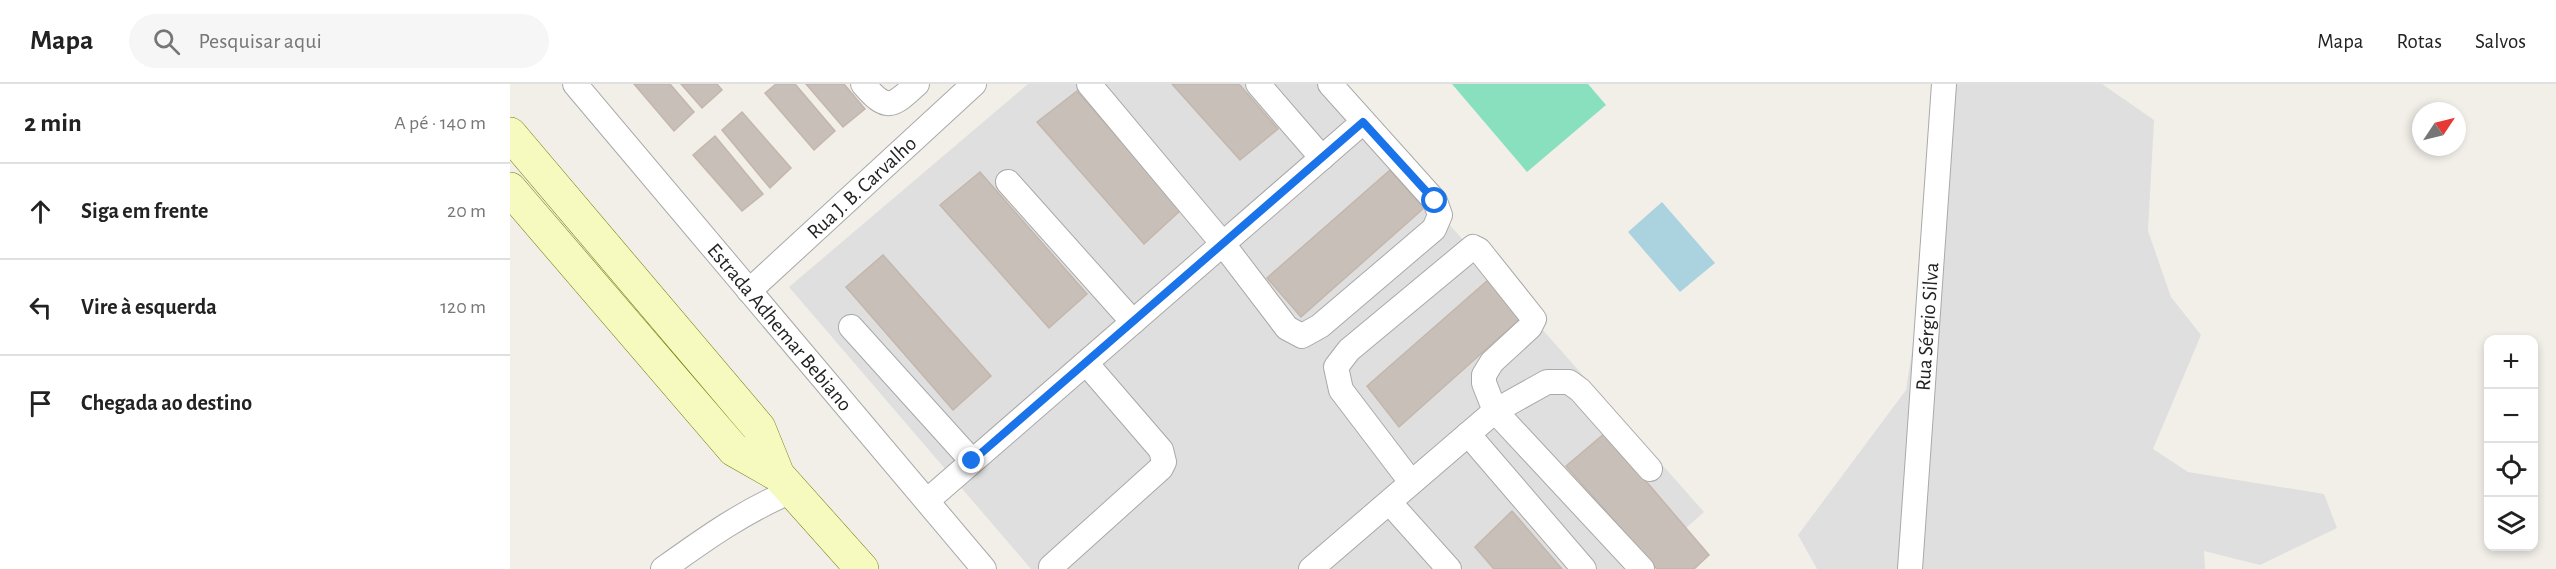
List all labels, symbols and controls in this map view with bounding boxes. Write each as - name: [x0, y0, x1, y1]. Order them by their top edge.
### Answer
- search box: [129, 14, 549, 68]
- icon: search: [150, 25, 183, 58]
- text: Mapa: [30, 27, 93, 55]
- text: Pesquisar aqui: [198, 30, 322, 52]
- text: Mapa: [2317, 31, 2364, 52]
- text: Rotas: [2397, 31, 2442, 52]
- text: Salvos: [2475, 31, 2526, 52]
- north arrow: [2412, 102, 2466, 156]
- text: 2 min: [24, 110, 82, 136]
- text: A pé · 140 m: [394, 113, 486, 133]
- street label: Rua J. B. Carvalho: [803, 133, 921, 243]
- route start: [1421, 187, 1447, 213]
- icon: ahead: [24, 195, 57, 228]
- text: Siga em frente: [81, 200, 208, 222]
- text: 20 m: [447, 201, 486, 221]
- street label: Estrada Adhemar Bebiano: [703, 240, 856, 415]
- street label: Rua Sérgio Silva: [1913, 261, 1942, 392]
- icon: left: [24, 291, 57, 324]
- text: Vire à esquerda: [81, 296, 217, 318]
- text: 120 m: [440, 297, 486, 317]
- map controls: [2484, 335, 2538, 551]
- button: +: [2484, 335, 2538, 389]
- icon: arrive: [24, 387, 57, 420]
- button: −: [2484, 389, 2538, 443]
- text: Chegada ao destino: [81, 392, 252, 414]
- button: locate: [2484, 443, 2538, 497]
- route end: [958, 447, 984, 473]
- button: layers: [2484, 497, 2538, 551]

